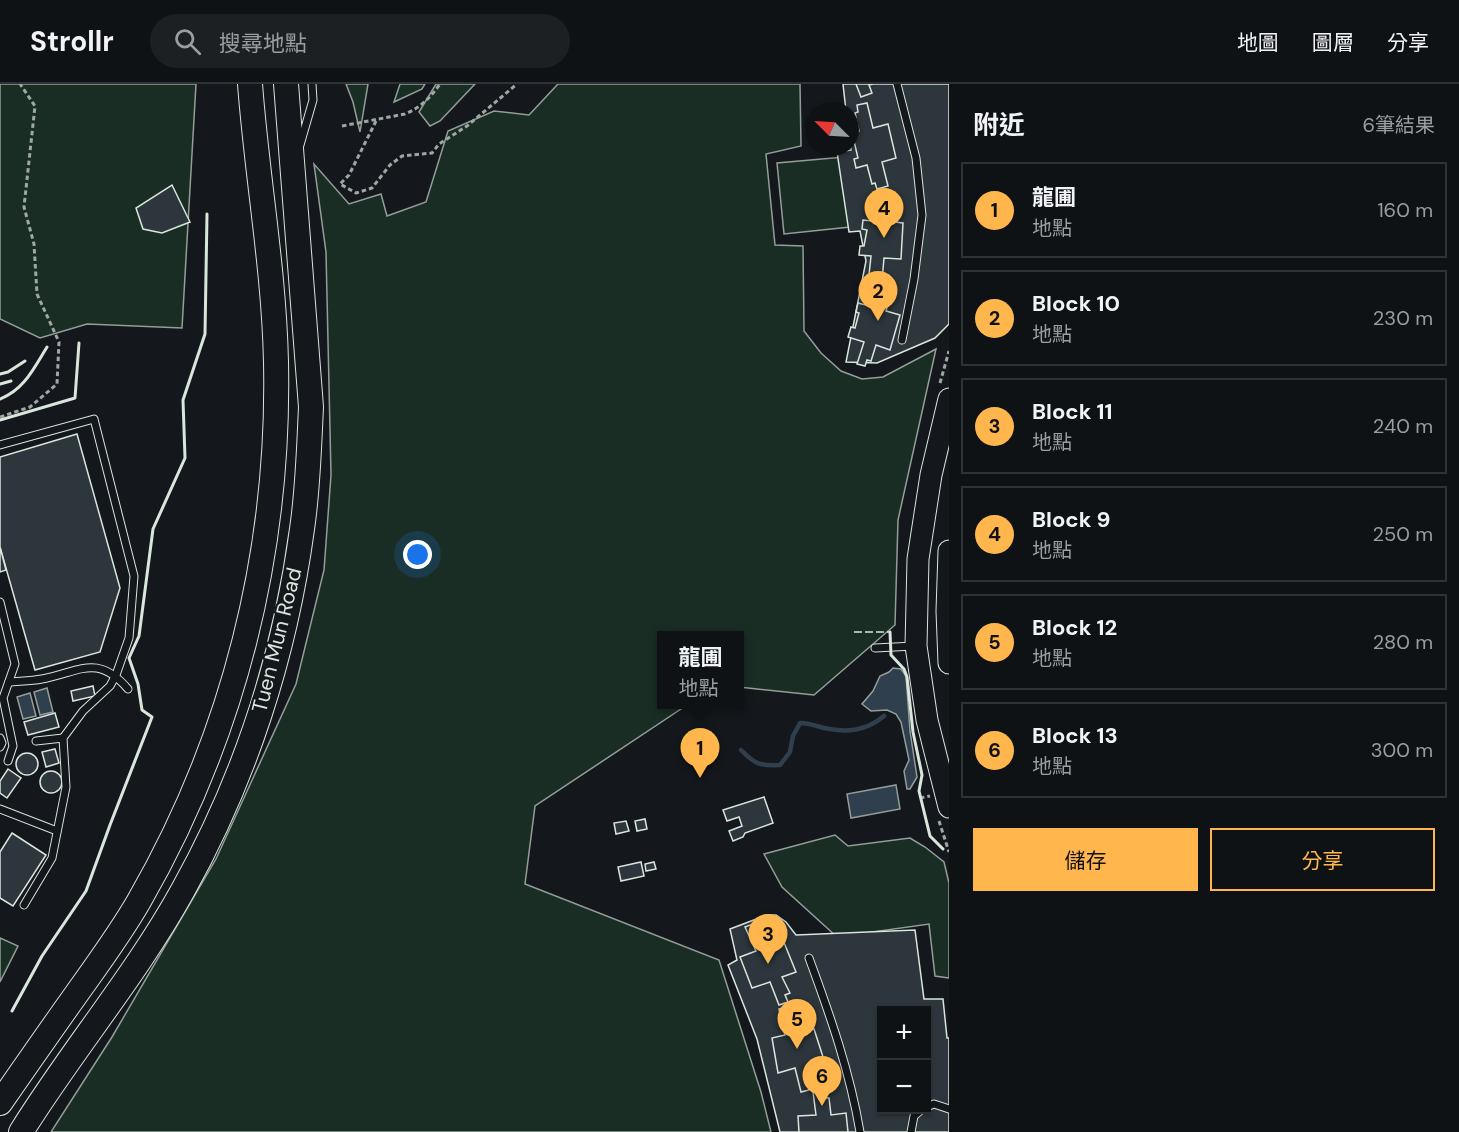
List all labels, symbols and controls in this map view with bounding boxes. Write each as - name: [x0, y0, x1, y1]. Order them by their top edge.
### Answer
- search box: [150, 14, 570, 68]
- text: Strollr: [30, 23, 114, 60]
- icon: search: [171, 25, 204, 58]
- text: 搜尋地點: [219, 29, 307, 58]
- text: 地圖: [1237, 29, 1279, 57]
- text: 圖層: [1312, 29, 1354, 57]
- text: 分享: [1387, 29, 1429, 57]
- north arrow: [805, 102, 859, 156]
- text: 附近: [973, 108, 1025, 142]
- text: 6筆結果: [1362, 112, 1435, 138]
- text: 龍圃: [1032, 183, 1076, 212]
- pin: 4: [864, 188, 904, 238]
- text: 1: [991, 197, 998, 223]
- text: 160 m: [1377, 197, 1433, 223]
- text: 地點: [1032, 215, 1072, 241]
- pin: 2: [858, 272, 898, 321]
- text: Block 10: [1032, 289, 1120, 318]
- text: 2: [989, 305, 1000, 331]
- text: 230 m: [1373, 305, 1433, 331]
- text: 地點: [1032, 321, 1072, 347]
- text: Block 11: [1032, 397, 1113, 426]
- text: 3: [988, 413, 1001, 439]
- text: 240 m: [1373, 413, 1433, 439]
- text: 地點: [1032, 429, 1072, 455]
- text: Block 9: [1032, 505, 1111, 534]
- text: 4: [988, 521, 1001, 547]
- text: 250 m: [1372, 521, 1433, 547]
- text: 地點: [1032, 537, 1072, 563]
- your location: [403, 540, 432, 569]
- street label: Tuen Mun Road: [245, 565, 309, 715]
- text: Block 12: [1032, 613, 1117, 642]
- text: 5: [988, 629, 1001, 655]
- text: 280 m: [1373, 629, 1433, 655]
- popup: [657, 631, 744, 709]
- text: 龍圃: [678, 643, 723, 672]
- text: 地點: [1032, 645, 1072, 671]
- text: 地點: [678, 675, 718, 701]
- text: Block 13: [1032, 721, 1118, 750]
- pin: 1: [680, 728, 720, 778]
- text: 6: [988, 737, 1001, 763]
- text: 300 m: [1371, 737, 1433, 763]
- text: 地點: [1032, 753, 1072, 779]
- button: 儲存: [973, 828, 1198, 891]
- button: 分享: [1210, 828, 1435, 891]
- pin: 3: [748, 914, 788, 964]
- pin: 5: [778, 1000, 816, 1049]
- map controls: [877, 1006, 931, 1114]
- button: +: [877, 1006, 931, 1060]
- pin: 6: [802, 1056, 842, 1106]
- button: −: [877, 1060, 931, 1114]

